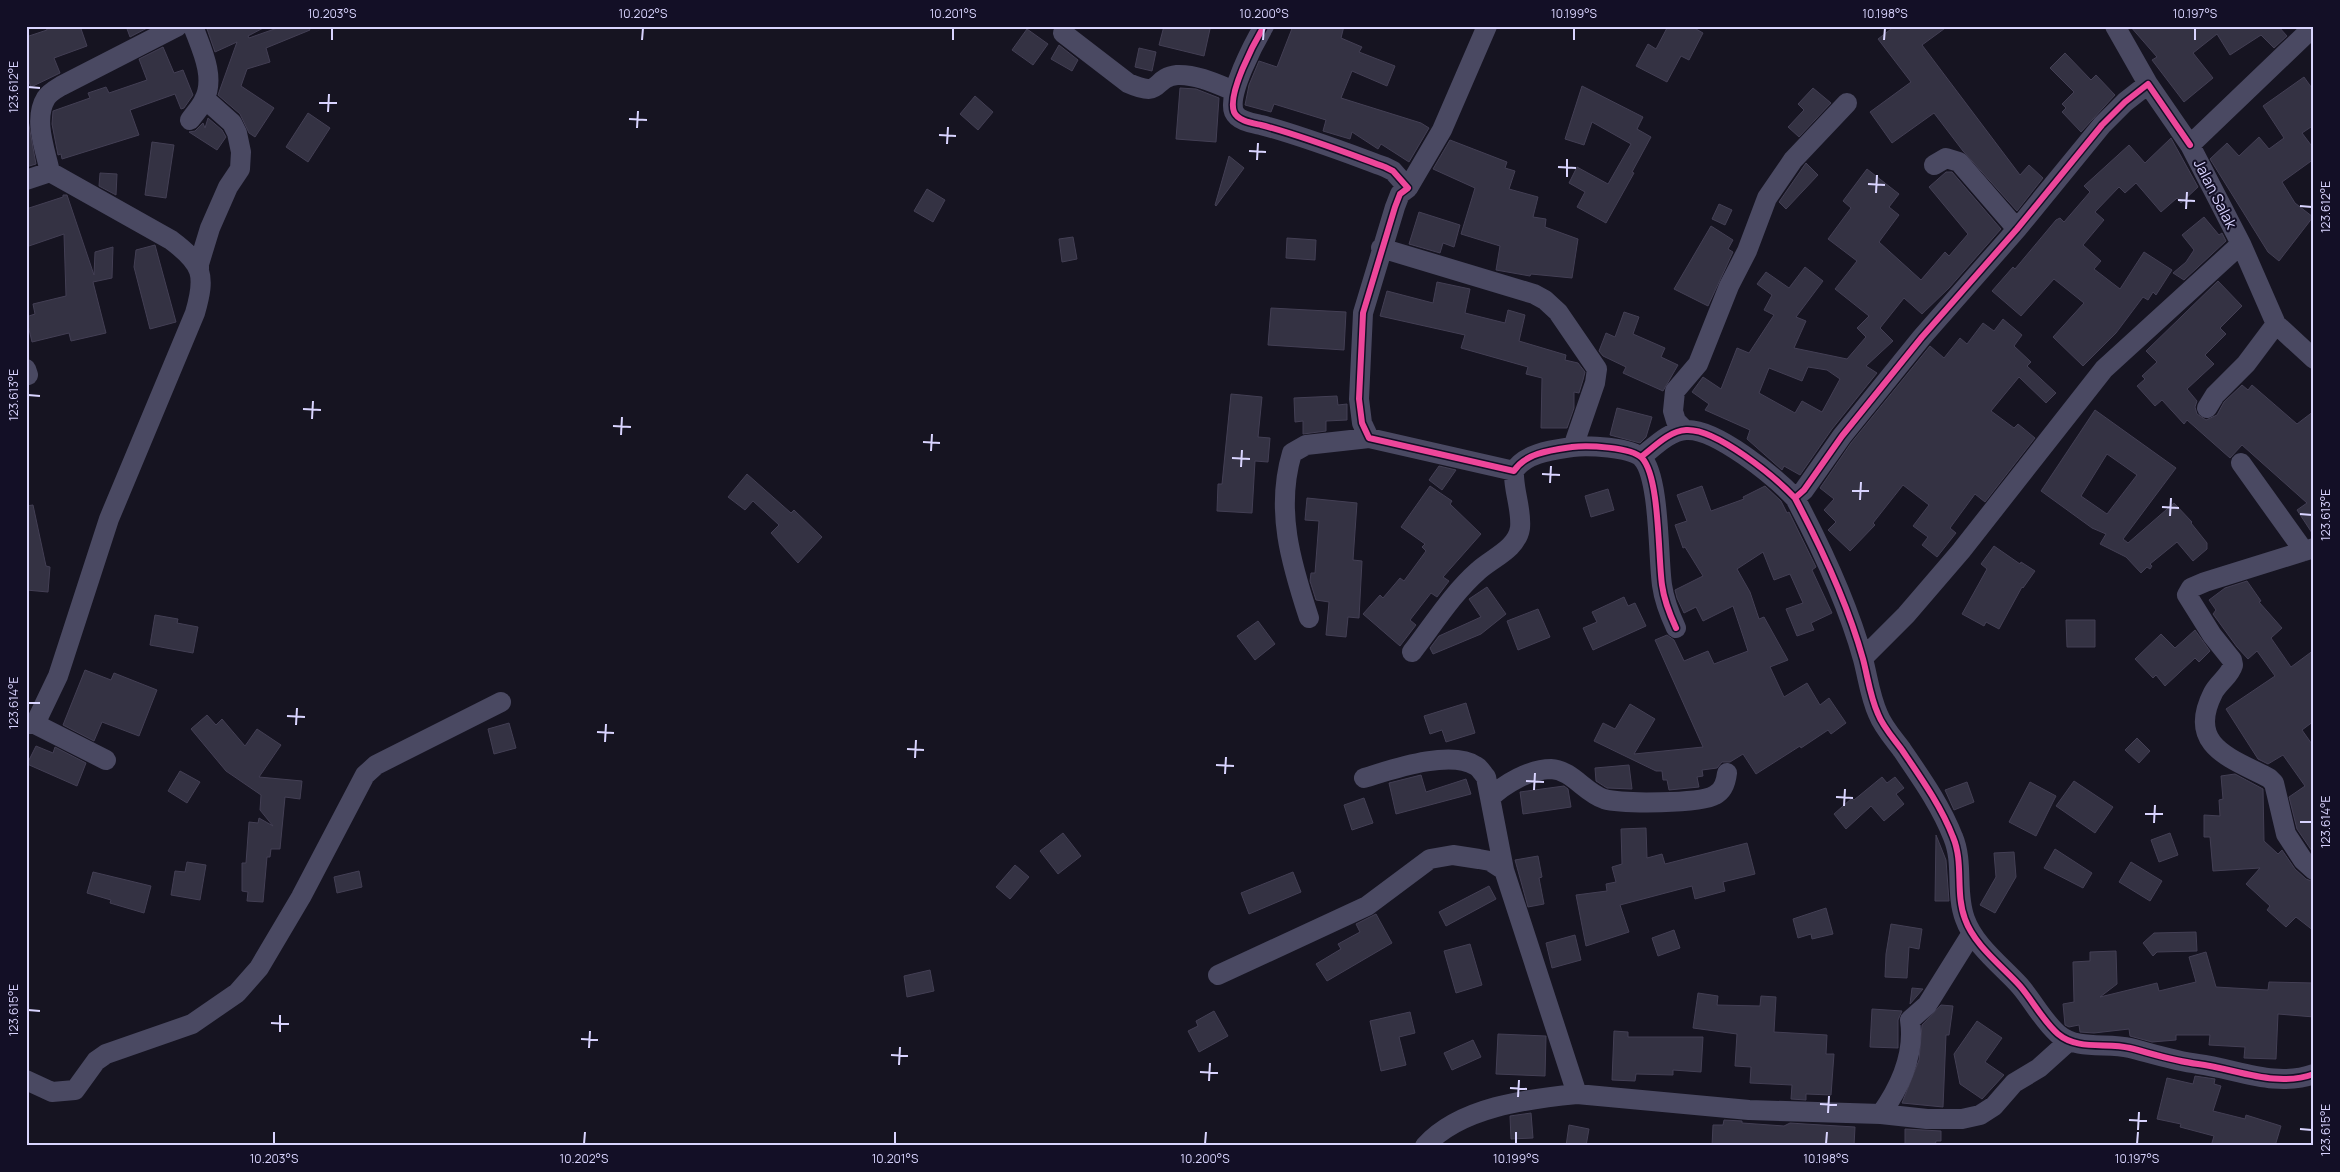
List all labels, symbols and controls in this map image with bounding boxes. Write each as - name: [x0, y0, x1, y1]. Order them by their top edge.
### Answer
- text: 10.203°S: [308, 5, 356, 22]
- text: 10.202°S: [619, 5, 667, 22]
- text: 10.201°S: [930, 5, 976, 22]
- text: 10.200°S: [1239, 5, 1289, 22]
- text: 10.199°S: [1551, 5, 1597, 22]
- text: 10.198°S: [1862, 5, 1908, 22]
- text: 10.197°S: [2173, 5, 2217, 22]
- text: 123.612°E: [5, 61, 22, 113]
- street label: Jalan Salak: [2189, 155, 2242, 233]
- text: 123.612°E: [2317, 181, 2334, 233]
- text: 123.613°E: [5, 369, 22, 421]
- text: 123.613°E: [2317, 489, 2334, 541]
- text: 123.614°E: [5, 677, 22, 729]
- text: 123.614°E: [2317, 796, 2334, 848]
- text: 123.615°E: [5, 984, 22, 1036]
- text: 123.615°E: [2317, 1104, 2334, 1156]
- text: 10.203°S: [250, 1150, 298, 1167]
- text: 10.202°S: [560, 1150, 608, 1167]
- text: 10.201°S: [872, 1150, 918, 1167]
- text: 10.200°S: [1180, 1150, 1230, 1167]
- text: 10.199°S: [1493, 1150, 1539, 1167]
- text: 10.198°S: [1803, 1150, 1849, 1167]
- text: 10.197°S: [2115, 1150, 2159, 1167]

